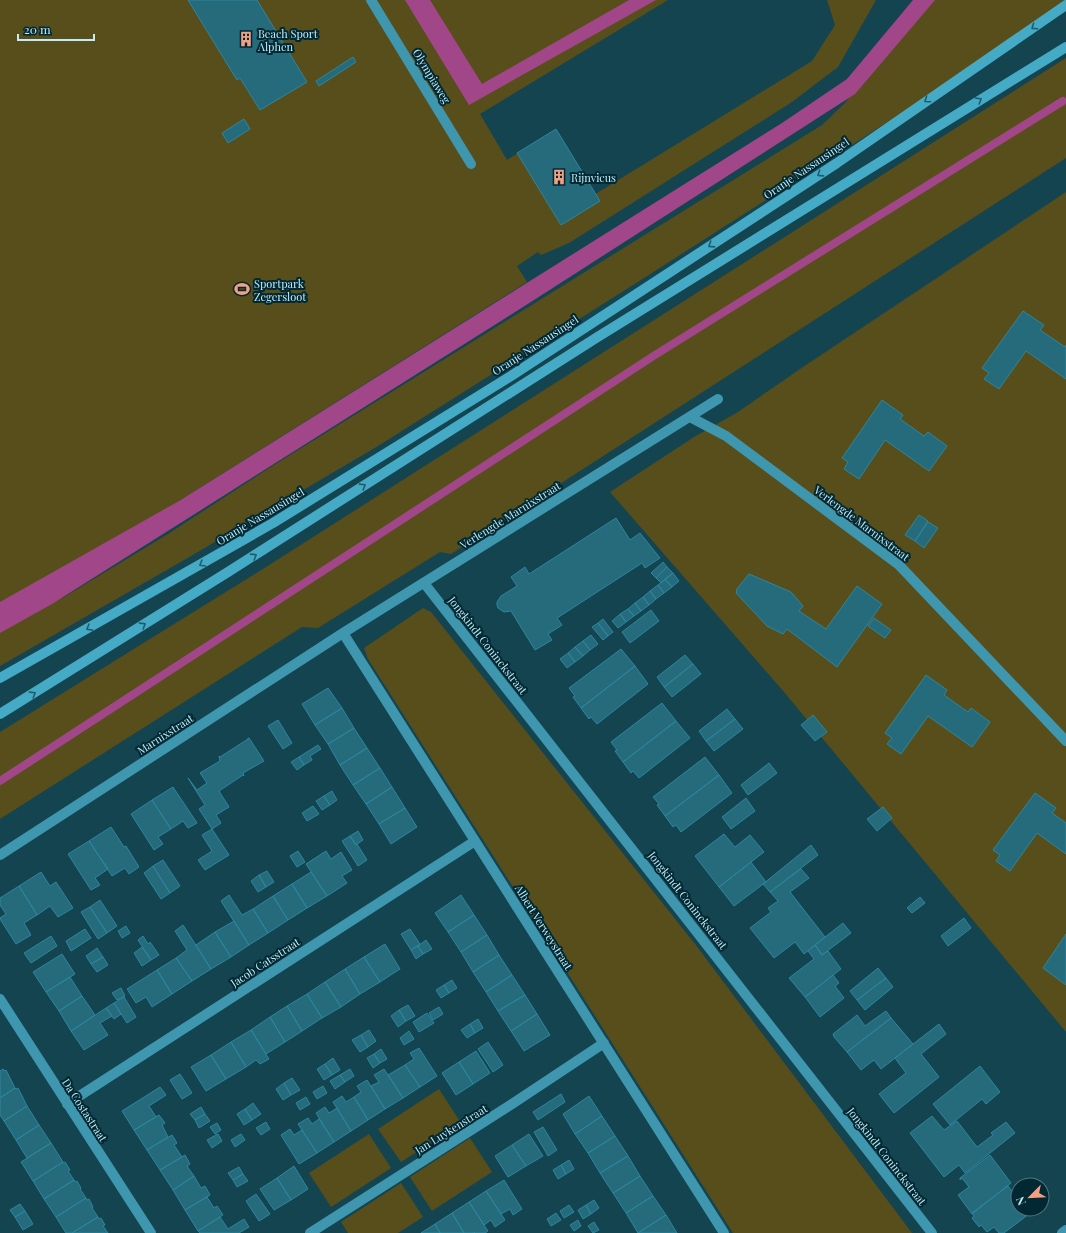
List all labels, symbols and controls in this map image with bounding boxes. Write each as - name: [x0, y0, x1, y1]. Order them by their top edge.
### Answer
- scale bar: [18, 16, 94, 42]
- text: 20 m: [24, 21, 51, 37]
- one-way arrow: [1031, 22, 1038, 30]
- place label: Beach Sport Alphen: [257, 26, 318, 54]
- building icon: Beach Sport Alphen: [237, 30, 255, 48]
- street label: Olympiaweg: [410, 46, 454, 106]
- one-way arrow: [924, 95, 931, 102]
- one-way arrow: [975, 98, 982, 105]
- street label: Oranje Nassausingel: [760, 134, 852, 202]
- building icon: Rijnvicus: [550, 168, 568, 186]
- one-way arrow: [817, 169, 824, 176]
- place label: Rijnvicus: [571, 170, 616, 185]
- one-way arrow: [708, 240, 715, 248]
- place label: Sportpark Zegersloot: [254, 276, 306, 304]
- sports icon: Sportpark Zegersloot: [233, 280, 251, 298]
- street label: Oranje Nassausingel: [489, 311, 581, 379]
- street label: Verlengde Marnixstraat: [456, 478, 563, 553]
- street label: Verlengde Marnixstraat: [810, 482, 913, 564]
- street label: Oranje Nassausingel: [213, 484, 307, 548]
- one-way arrow: [359, 484, 366, 491]
- one-way arrow: [250, 553, 257, 561]
- one-way arrow: [199, 559, 206, 566]
- street label: Jongkindt Coninckstraat: [444, 592, 531, 697]
- one-way arrow: [139, 622, 146, 630]
- one-way arrow: [86, 623, 93, 630]
- one-way arrow: [29, 691, 36, 698]
- street label: Marnixstraat: [134, 710, 196, 758]
- street label: Jongkindt Coninckstraat: [644, 847, 731, 952]
- street label: Albert Verweystraat: [511, 881, 576, 972]
- street label: Jacob Catsstraat: [227, 934, 303, 990]
- street label: Da Costastraat: [59, 1076, 111, 1145]
- street label: Jan Luykenstraat: [411, 1101, 490, 1158]
- street label: Jongkindt Coninckstraat: [843, 1103, 930, 1208]
- north arrow: [1010, 1177, 1050, 1217]
- text: N: [1012, 1195, 1029, 1208]

